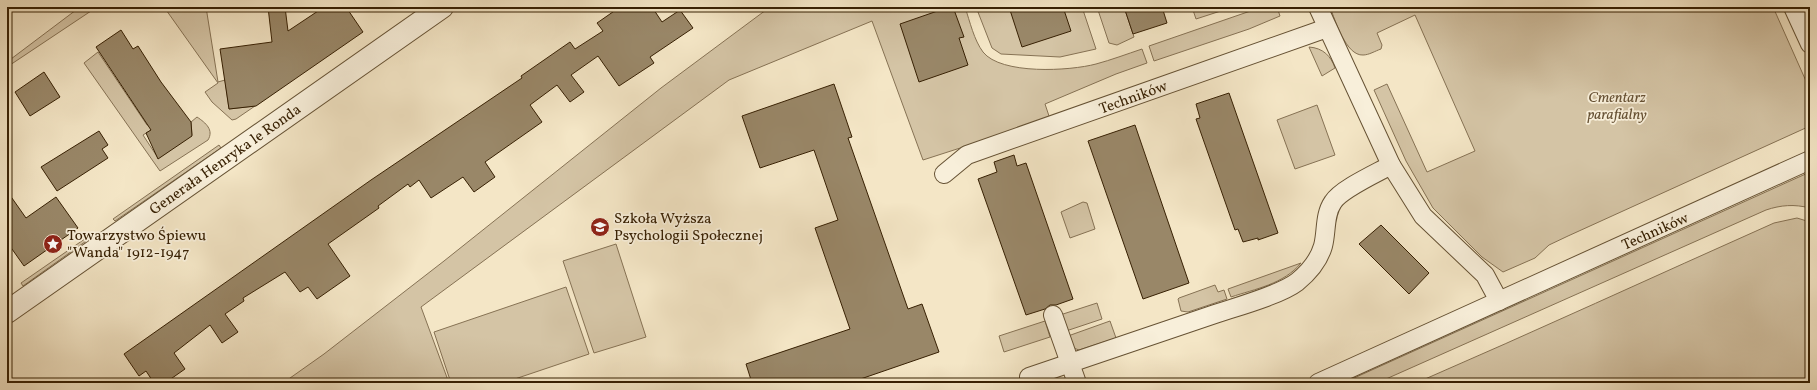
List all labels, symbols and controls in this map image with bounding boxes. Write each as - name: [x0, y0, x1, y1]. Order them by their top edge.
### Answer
- street label: Techników: [1097, 76, 1171, 120]
- park label: Cmentarz parafialny: [1587, 88, 1647, 126]
- street label: Generała Henryka le Ronda: [146, 100, 306, 221]
- street label: Techników: [1619, 208, 1693, 256]
- place label: Szkoła Wyższa Psychologii Społecznej: [614, 209, 763, 247]
- school or university icon: Szkoła Wyższa Psychologii Społecznej: [589, 216, 611, 238]
- place label: Towarzystwo Śpiewu "Wanda" 1912-1947: [67, 226, 206, 264]
- place icon: Towarzystwo Śpiewu "Wanda" 1912-1947: [42, 233, 64, 255]

